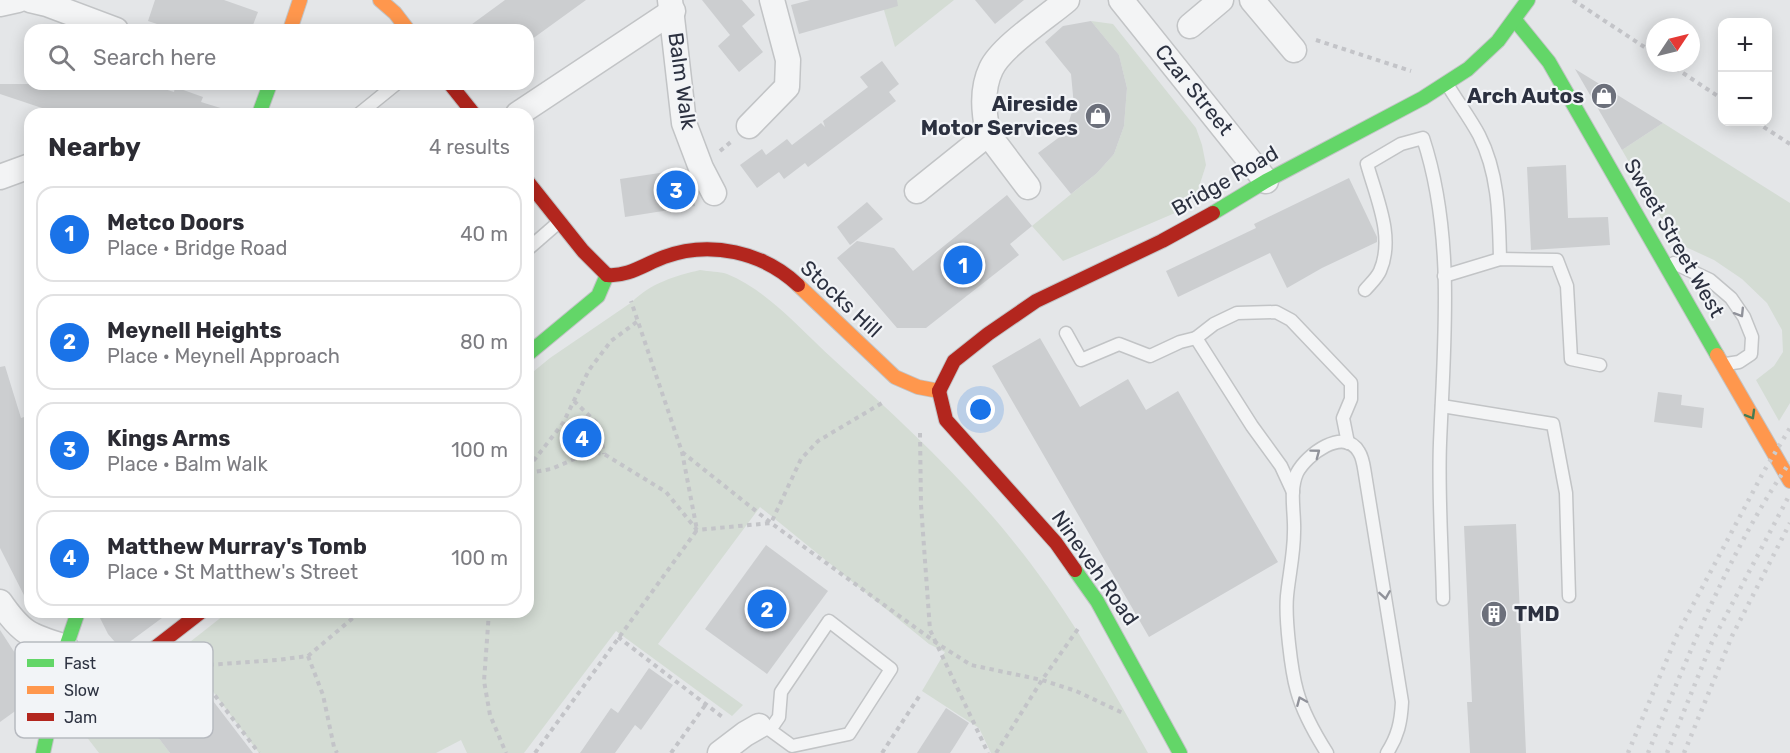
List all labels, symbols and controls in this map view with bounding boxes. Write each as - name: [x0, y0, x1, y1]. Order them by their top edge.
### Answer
- north arrow: [1646, 18, 1700, 72]
- map controls: [1718, 18, 1772, 126]
- button: +: [1718, 18, 1772, 72]
- search box: [24, 24, 534, 90]
- street label: Balm Walk: [663, 31, 702, 131]
- street label: Czar Street: [1150, 39, 1239, 140]
- icon: search: [45, 41, 78, 74]
- text: Search here: [93, 44, 216, 71]
- button: −: [1718, 72, 1772, 126]
- shop icon: Arch Autos: [1589, 81, 1619, 111]
- place label: Arch Autos: [1467, 83, 1584, 108]
- place label: Aireside Motor Services: [921, 91, 1078, 140]
- shop icon: Aireside Motor Services: [1083, 101, 1113, 131]
- text: Nearby: [48, 132, 141, 163]
- text: 4 results: [429, 135, 510, 159]
- street label: Bridge Road: [1167, 140, 1282, 221]
- street label: Sweet Street West: [1619, 154, 1730, 322]
- pin: 3: [656, 168, 696, 213]
- text: Metco Doors: [107, 209, 244, 236]
- text: 1: [65, 222, 74, 246]
- text: 40 m: [460, 222, 508, 246]
- text: Place · Bridge Road: [107, 236, 288, 260]
- pin: 1: [944, 242, 982, 288]
- street label: Stocks Hill: [796, 255, 887, 342]
- one-way arrow: [1733, 306, 1744, 317]
- text: Meynell Heights: [107, 317, 282, 344]
- text: 2: [63, 330, 76, 354]
- text: 80 m: [460, 330, 508, 354]
- text: Place · Meynell Approach: [107, 344, 340, 368]
- your location: [966, 395, 995, 424]
- one-way arrow: [1744, 409, 1755, 419]
- pin: 4: [562, 416, 602, 460]
- text: Kings Arms: [107, 425, 230, 452]
- text: 3: [63, 438, 76, 462]
- text: 100 m: [451, 438, 508, 462]
- one-way arrow: [1309, 449, 1320, 460]
- text: Place · Balm Walk: [107, 452, 268, 476]
- street label: Nineveh Road: [1047, 505, 1144, 630]
- text: Matthew Murray's Tomb: [107, 533, 367, 560]
- text: 4: [63, 546, 76, 570]
- text: 100 m: [451, 546, 508, 570]
- text: Place · St Matthew's Street: [107, 560, 358, 584]
- pin: 2: [748, 586, 786, 632]
- one-way arrow: [1378, 589, 1391, 599]
- building icon: TMD: [1479, 599, 1509, 629]
- place label: TMD: [1514, 601, 1560, 626]
- legend: [15, 642, 213, 738]
- text: Fast: [64, 654, 96, 673]
- text: Slow: [64, 681, 100, 700]
- one-way arrow: [1296, 696, 1308, 707]
- text: Jam: [64, 708, 97, 727]

